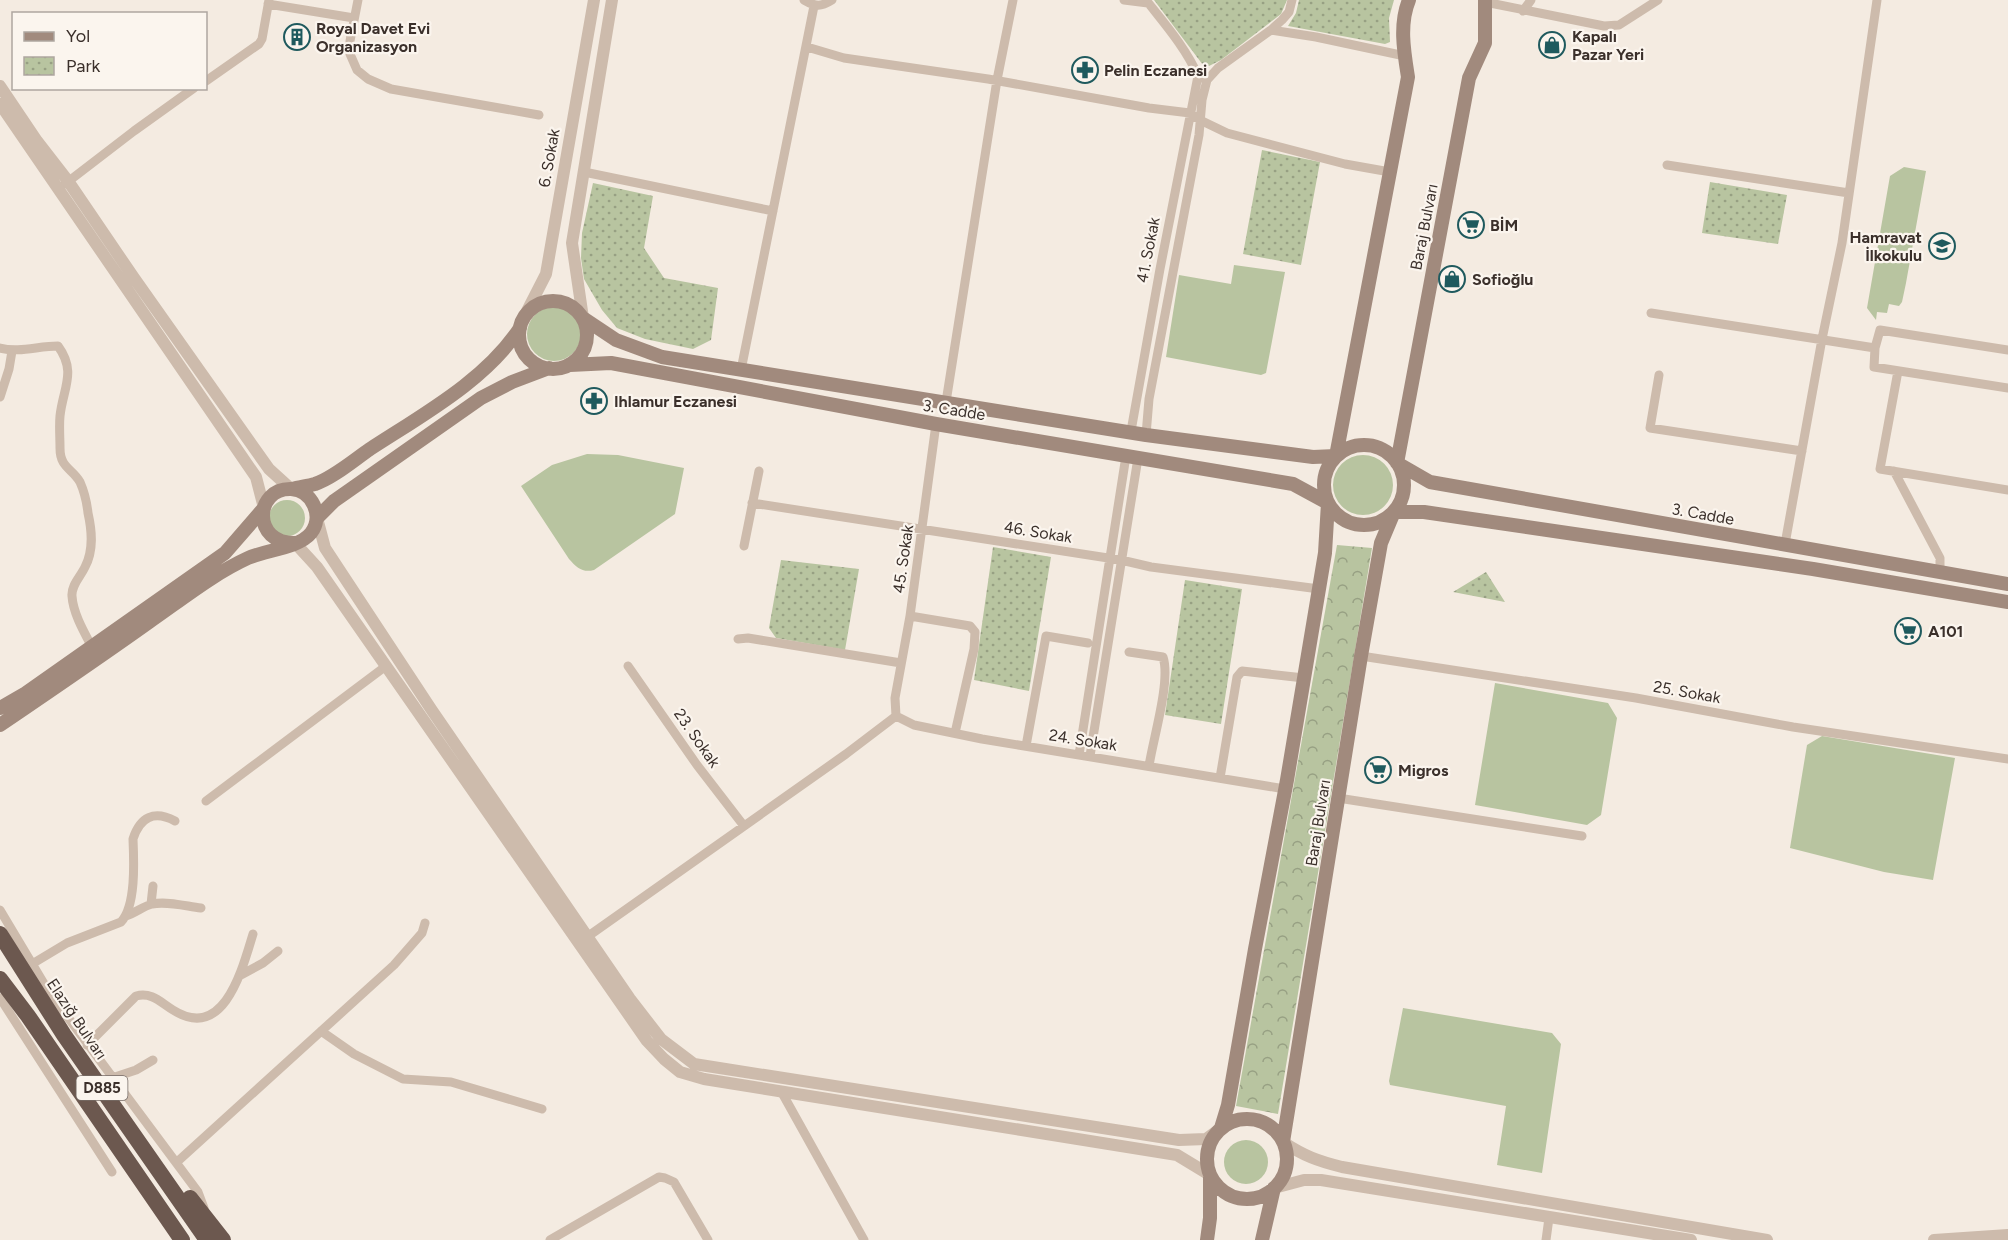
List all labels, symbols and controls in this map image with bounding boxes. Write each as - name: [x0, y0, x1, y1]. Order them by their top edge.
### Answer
- legend: [12, 12, 207, 90]
- place label: Royal Davet Evi Organizasyon: [316, 19, 430, 56]
- building icon: Royal Davet Evi Organizasyon: [282, 22, 312, 52]
- text: Yol: [66, 25, 90, 47]
- place label: Kapalı Pazar Yeri: [1572, 27, 1644, 64]
- shop icon: Kapalı Pazar Yeri: [1537, 30, 1567, 60]
- text: Park: [66, 55, 101, 77]
- pharmacy icon: Pelin Eczanesi: [1070, 55, 1100, 85]
- place label: Pelin Eczanesi: [1104, 61, 1207, 80]
- street label: 6. Sokak: [535, 127, 564, 189]
- street label: Baraj Bulvarı: [1406, 182, 1442, 272]
- supermarket icon: BİM: [1456, 210, 1486, 240]
- street label: 41. Sokak: [1132, 215, 1164, 284]
- place label: BİM: [1490, 216, 1518, 235]
- place label: Hamravat İlkokulu: [1850, 228, 1922, 265]
- school or university icon: Hamravat İlkokulu: [1927, 231, 1957, 261]
- shop icon: Sofioğlu: [1437, 264, 1467, 294]
- place label: Sofioğlu: [1472, 270, 1533, 289]
- pharmacy icon: Ihlamur Eczanesi: [579, 386, 609, 416]
- place label: Ihlamur Eczanesi: [614, 392, 737, 411]
- street label: 3. Cadde: [921, 396, 987, 424]
- street label: 3. Cadde: [1670, 499, 1736, 529]
- street label: 46. Sokak: [1002, 517, 1074, 547]
- street label: 45. Sokak: [889, 523, 917, 595]
- supermarket icon: A101: [1893, 616, 1923, 646]
- place label: A101: [1928, 622, 1963, 641]
- street label: 25. Sokak: [1652, 677, 1722, 707]
- street label: 23. Sokak: [670, 705, 724, 771]
- street label: 24. Sokak: [1048, 725, 1119, 755]
- supermarket icon: Migros: [1363, 755, 1393, 785]
- place label: Migros: [1398, 761, 1449, 780]
- street label: Baraj Bulvarı: [1302, 778, 1334, 868]
- street label: Elazığ Bulvarı: [43, 975, 111, 1063]
- road number: D885: [76, 1076, 128, 1100]

